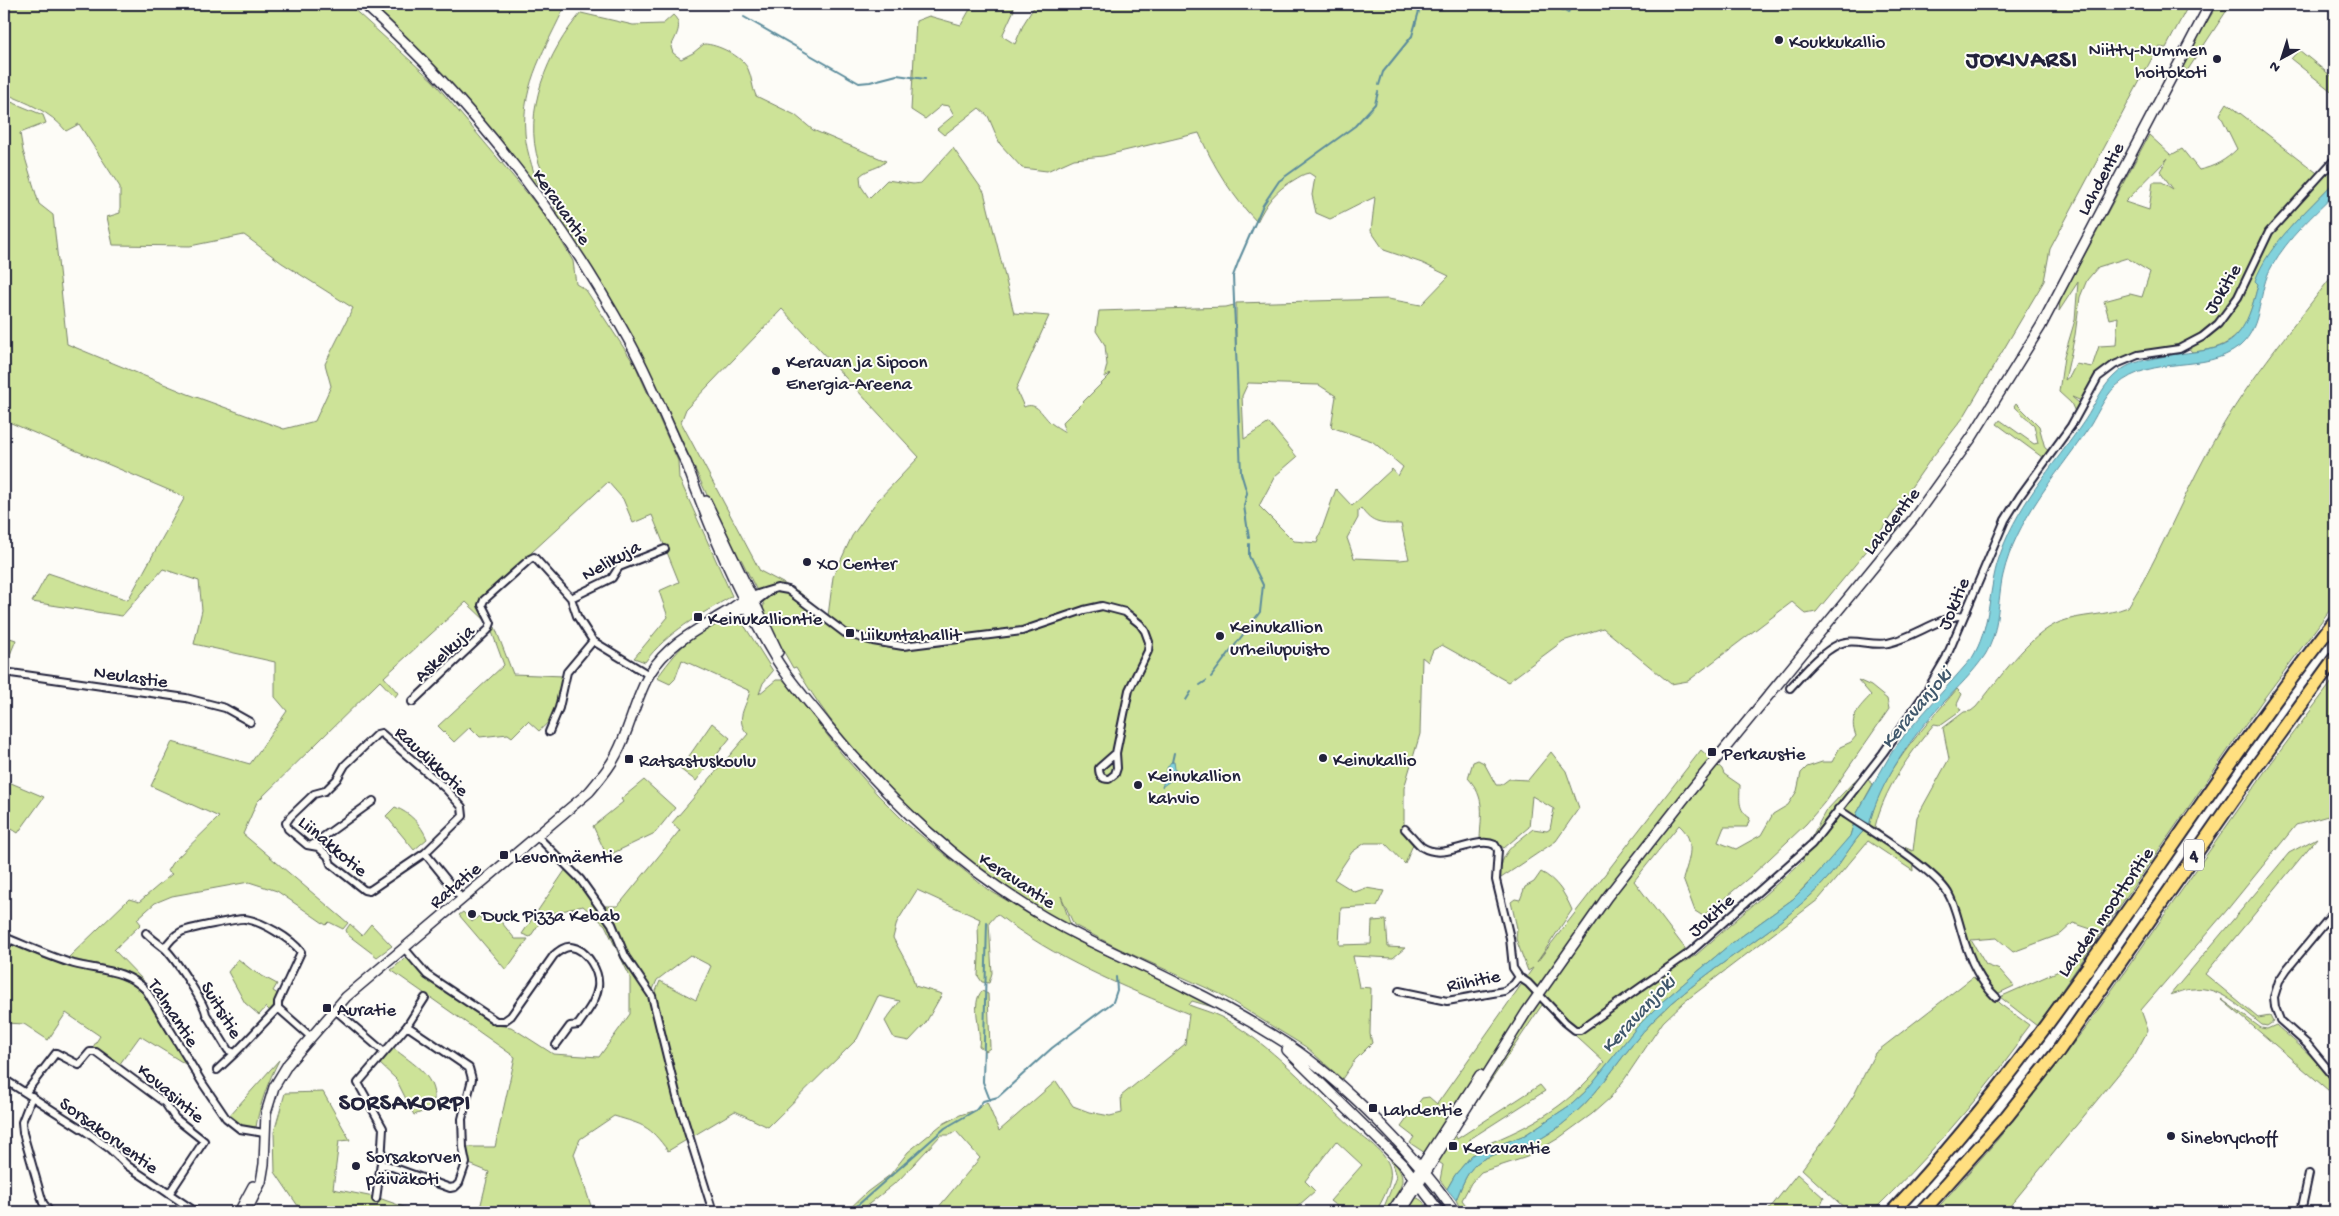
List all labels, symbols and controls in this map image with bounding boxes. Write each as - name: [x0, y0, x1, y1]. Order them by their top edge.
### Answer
- place label: Koukkukallio: [1789, 32, 1886, 55]
- north arrow: [2256, 32, 2306, 82]
- marker: Koukkukallio: [1773, 34, 1785, 46]
- place label: Niitty-Nummen hoitokoti: [2088, 40, 2207, 85]
- district label: JOKIVARSI: [1965, 47, 2078, 76]
- marker: Niitty-Nummen hoitokoti: [2211, 53, 2223, 65]
- text: N: [2266, 57, 2284, 76]
- street label: Lahdentie: [2073, 139, 2131, 220]
- street label: Keravantie: [526, 166, 595, 250]
- street label: Jokitie: [2200, 260, 2248, 319]
- place label: Keravan ja Sipoon Energia-Areena: [786, 352, 928, 397]
- marker: Keravan ja Sipoon Energia-Areena: [770, 365, 782, 377]
- street label: Lahdentie: [1859, 484, 1926, 561]
- street label: Nelikuja: [578, 536, 647, 588]
- place label: XO Center: [816, 554, 899, 577]
- marker: XO Center: [801, 556, 813, 568]
- street label: Jokitie: [1934, 575, 1976, 634]
- place label: Keinukalliontie: [708, 609, 823, 632]
- marker: Keinukalliontie: [692, 611, 704, 623]
- place label: Keinukallion urheilupuisto: [1230, 617, 1330, 662]
- street label: Askelkuja: [410, 620, 481, 688]
- place label: Liikuntahallit: [860, 625, 963, 648]
- marker: Liikuntahallit: [844, 627, 856, 639]
- marker: Keinukallion urheilupuisto: [1214, 630, 1226, 642]
- street label: Neulastie: [92, 662, 169, 695]
- water label: Keravanjoki: [1877, 662, 1960, 754]
- street label: Raudikkotie: [389, 722, 473, 803]
- place label: Perkaustie: [1721, 744, 1806, 767]
- marker: Perkaustie: [1706, 746, 1718, 758]
- place label: Keinukallio: [1333, 750, 1417, 773]
- place label: Ratsastuskoulu: [639, 751, 756, 774]
- marker: Keinukallio: [1317, 752, 1329, 764]
- marker: Ratsastuskoulu: [623, 753, 635, 765]
- place label: Keinukallion kahvio: [1148, 766, 1241, 811]
- marker: Keinukallion kahvio: [1132, 779, 1144, 791]
- street label: Liinakkotie: [292, 812, 371, 883]
- road number: 4: [2184, 840, 2204, 870]
- street label: Lahden moottoritie: [2053, 843, 2160, 982]
- place label: Levonmäentie: [514, 847, 623, 870]
- marker: Levonmäentie: [498, 849, 510, 861]
- street label: Keravantie: [973, 849, 1059, 915]
- street label: Ratatie: [426, 858, 487, 915]
- street label: Jokitie: [1685, 890, 1740, 943]
- place label: Duck Pizza Kebab: [480, 906, 620, 929]
- marker: Duck Pizza Kebab: [466, 908, 478, 920]
- street label: Riihitie: [1445, 966, 1503, 999]
- water label: Keravanjoki: [1598, 970, 1683, 1059]
- street label: Talmantie: [141, 975, 203, 1053]
- street label: Suitsitie: [194, 978, 246, 1044]
- place label: Auratie: [337, 1000, 396, 1023]
- marker: Auratie: [321, 1002, 333, 1014]
- street label: Kovasintie: [131, 1060, 208, 1130]
- district label: SORSAKORPI: [339, 1090, 471, 1119]
- street label: Sorsakorventie: [54, 1093, 162, 1181]
- place label: Lahdentie: [1383, 1100, 1463, 1123]
- marker: Lahdentie: [1367, 1102, 1379, 1114]
- place label: Sinebrychoff: [2181, 1128, 2279, 1151]
- marker: Sinebrychoff: [2165, 1130, 2177, 1142]
- place label: Keravantie: [1463, 1138, 1550, 1161]
- marker: Keravantie: [1447, 1140, 1459, 1152]
- place label: Sorsakorven päiväkoti: [365, 1147, 461, 1192]
- marker: Sorsakorven päiväkoti: [350, 1160, 362, 1172]

